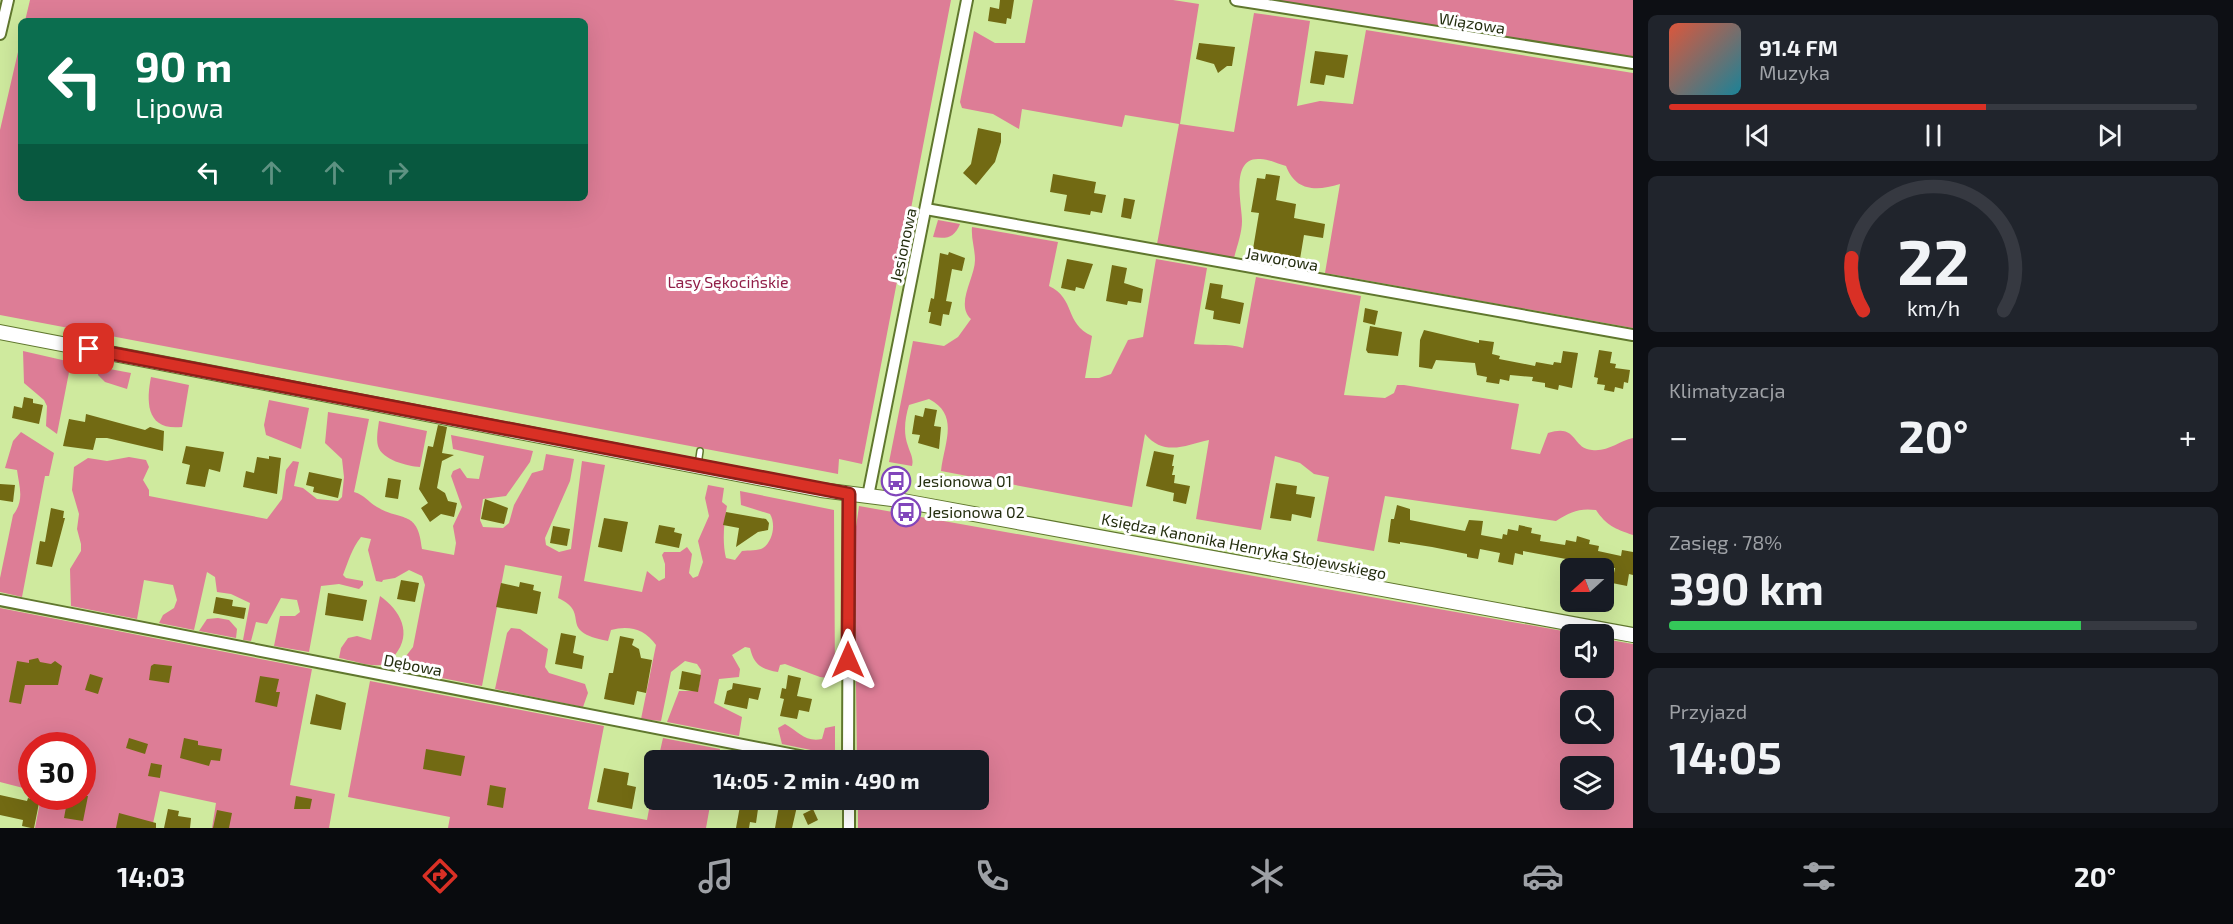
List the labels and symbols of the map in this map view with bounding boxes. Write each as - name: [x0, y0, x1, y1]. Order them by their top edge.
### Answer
- street label: Wiązowa: [1437, 8, 1507, 37]
- street label: Jesionowa: [885, 206, 920, 284]
- street label: Jaworowa: [1244, 243, 1320, 274]
- park label: Lasy Sękocińskie: [667, 272, 789, 291]
- pin: [63, 323, 114, 374]
- bus stop icon: Jesionowa 01: [880, 465, 912, 497]
- place label: Jesionowa 01: [917, 471, 1012, 490]
- bus stop icon: Jesionowa 02: [890, 496, 922, 528]
- place label: Jesionowa 02: [927, 502, 1025, 521]
- street label: Księdza Kanonika Henryka Słojewskiego: [1100, 509, 1388, 583]
- north arrow: [1560, 558, 1614, 612]
- position arrow: [816, 628, 880, 692]
- street label: Dębowa: [382, 650, 444, 679]
- speed limit sign: 30: [18, 732, 96, 810]

